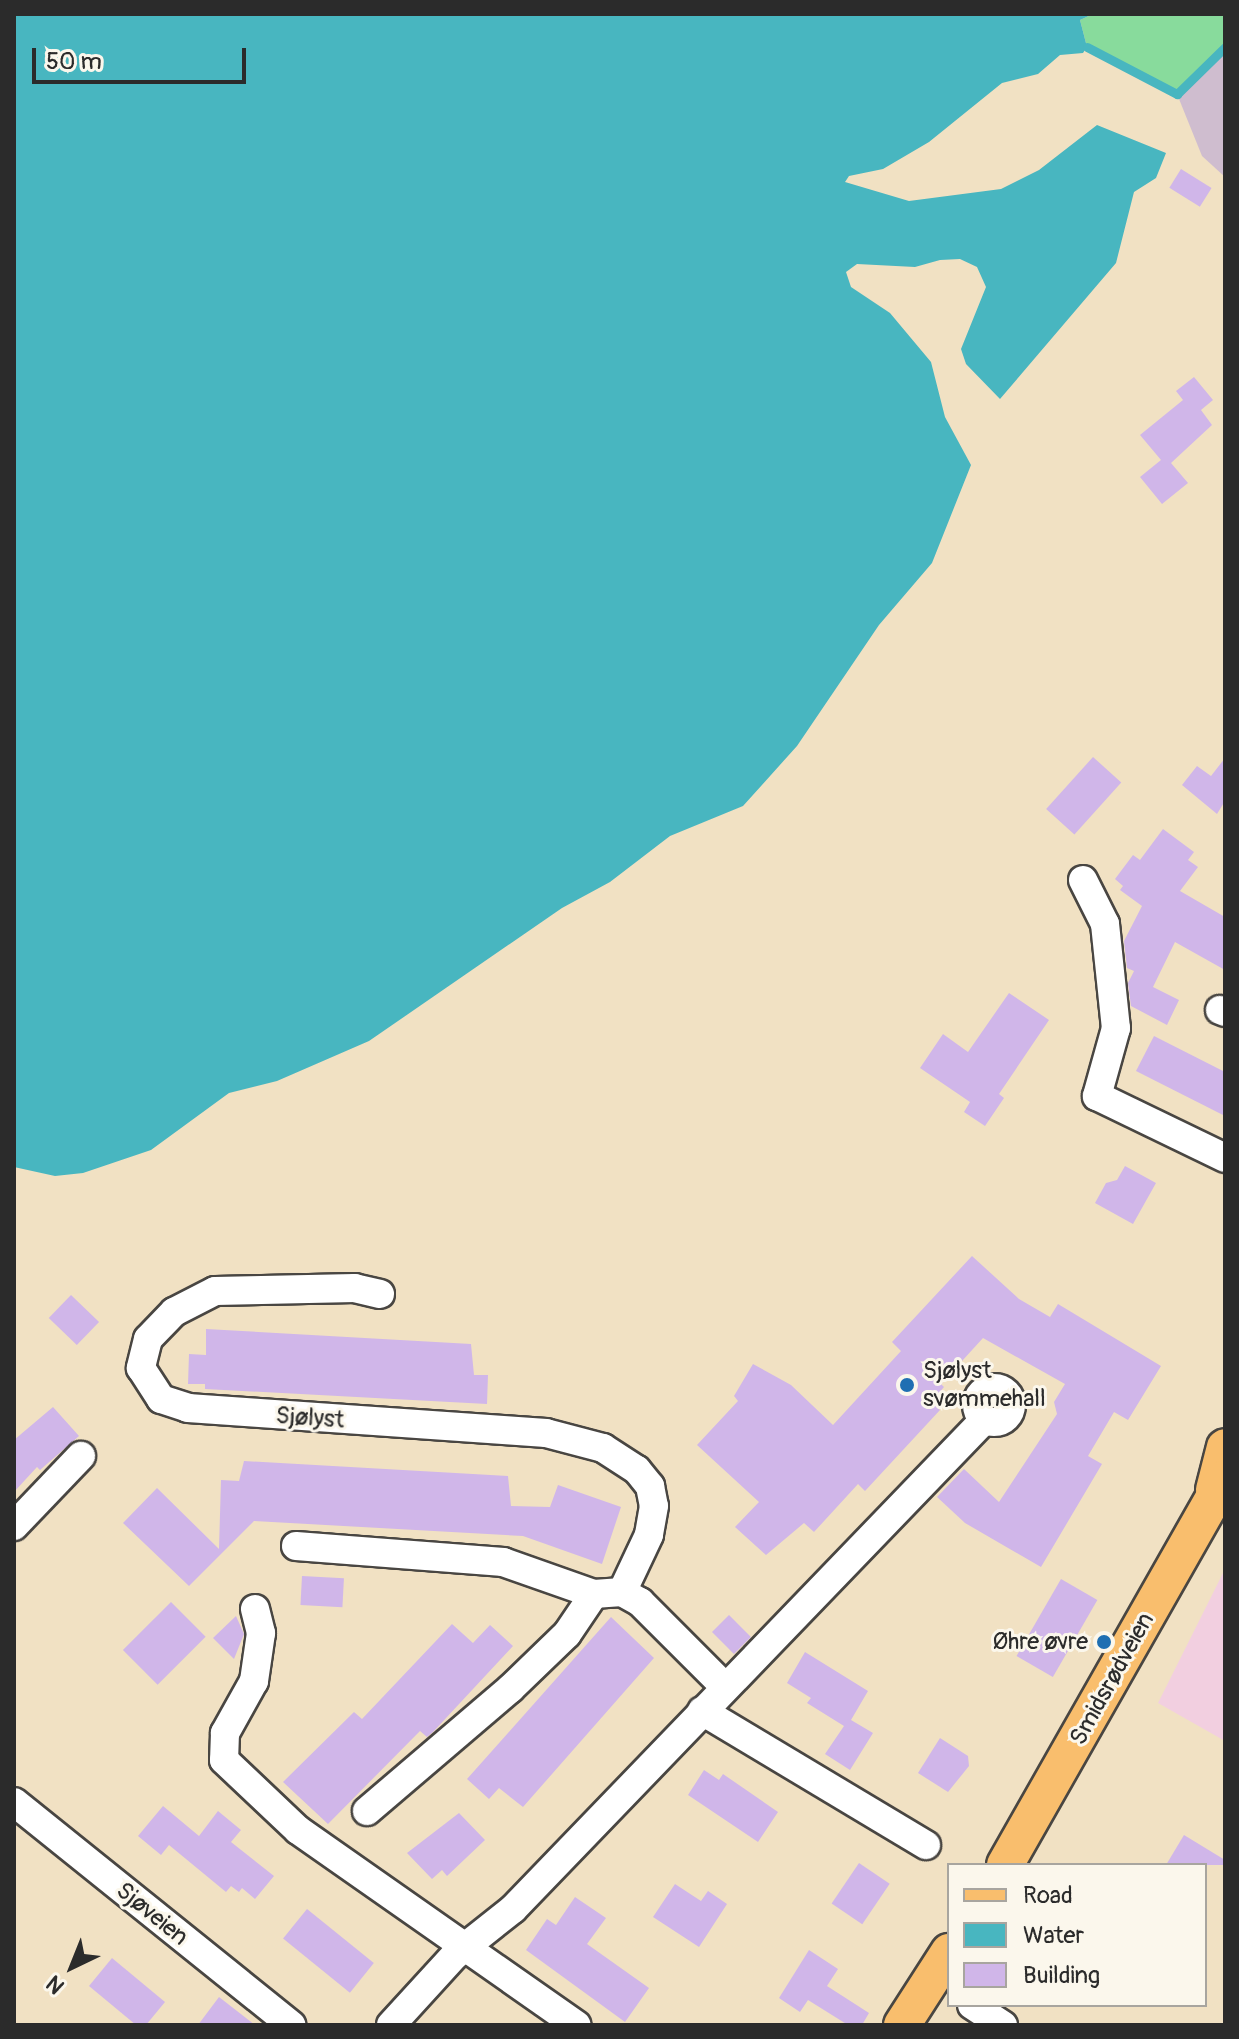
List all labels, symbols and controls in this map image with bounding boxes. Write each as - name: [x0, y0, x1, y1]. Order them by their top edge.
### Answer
- scale bar: [36, 32, 250, 82]
- text: 50 m: [46, 47, 102, 76]
- place label: Sjølyst svømmehall: [923, 1357, 1046, 1413]
- marker: Sjølyst svømmehall: [898, 1376, 916, 1394]
- street label: Sjølyst: [275, 1401, 345, 1435]
- street label: Smidsrødveien: [1064, 1608, 1160, 1750]
- place label: Øhre øvre: [993, 1628, 1088, 1656]
- marker: Øhre øvre: [1095, 1633, 1113, 1651]
- legend: [947, 1863, 1207, 2007]
- street label: Sjøveien: [110, 1876, 194, 1952]
- text: Road: [1023, 1881, 1073, 1910]
- text: Water: [1023, 1921, 1084, 1950]
- north arrow: [32, 1927, 112, 2007]
- text: Building: [1023, 1961, 1100, 1990]
- text: N: [41, 1969, 71, 2000]

